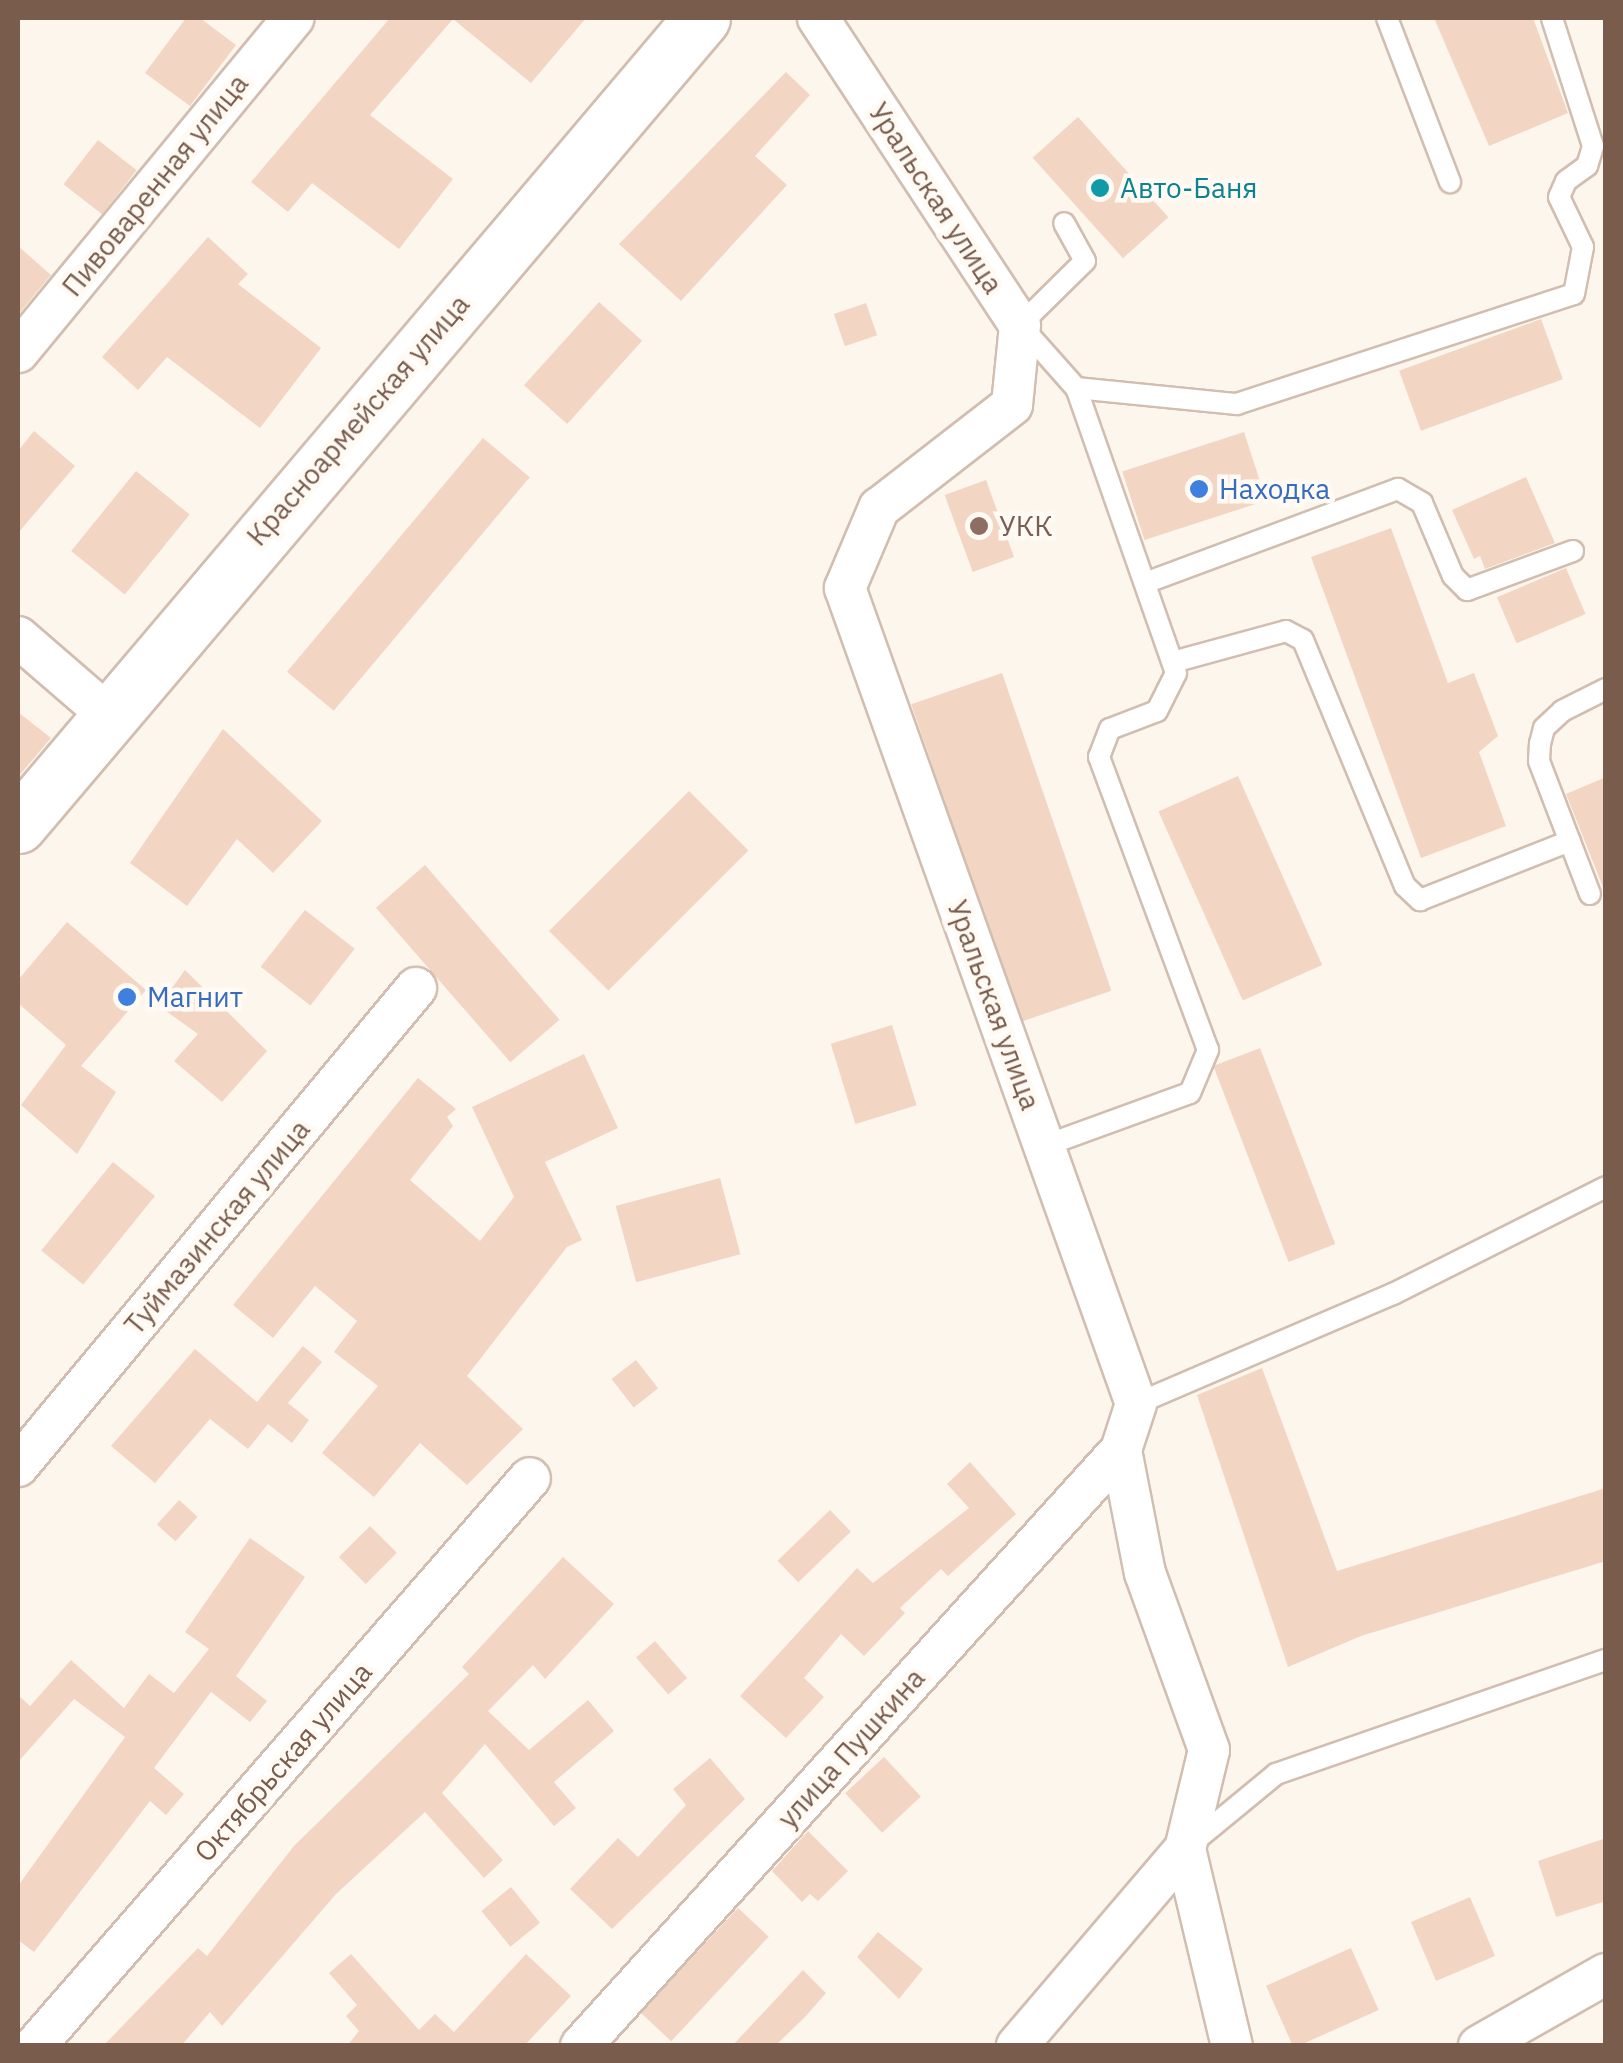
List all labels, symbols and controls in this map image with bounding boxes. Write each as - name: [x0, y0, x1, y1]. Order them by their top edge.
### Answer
- street label: Пивоваренная улица: [55, 67, 255, 303]
- street label: Уральская улица: [862, 96, 1010, 300]
- place label: Авто-Баня: [1120, 171, 1257, 205]
- marker: Авто-Баня: [1089, 177, 1111, 199]
- street label: Красноармейская улица: [240, 288, 476, 552]
- place label: Находка: [1219, 472, 1330, 506]
- marker: Находка: [1188, 478, 1210, 500]
- place label: УКК: [999, 509, 1053, 543]
- marker: УКК: [968, 515, 990, 537]
- street label: Уральская улица: [940, 896, 1048, 1114]
- place label: Магнит: [147, 980, 243, 1014]
- marker: Магнит: [116, 986, 138, 1008]
- street label: Туймазинская улица: [117, 1113, 317, 1341]
- street label: Октябрьская улица: [187, 1655, 379, 1869]
- street label: улица Пушкина: [771, 1661, 931, 1835]

